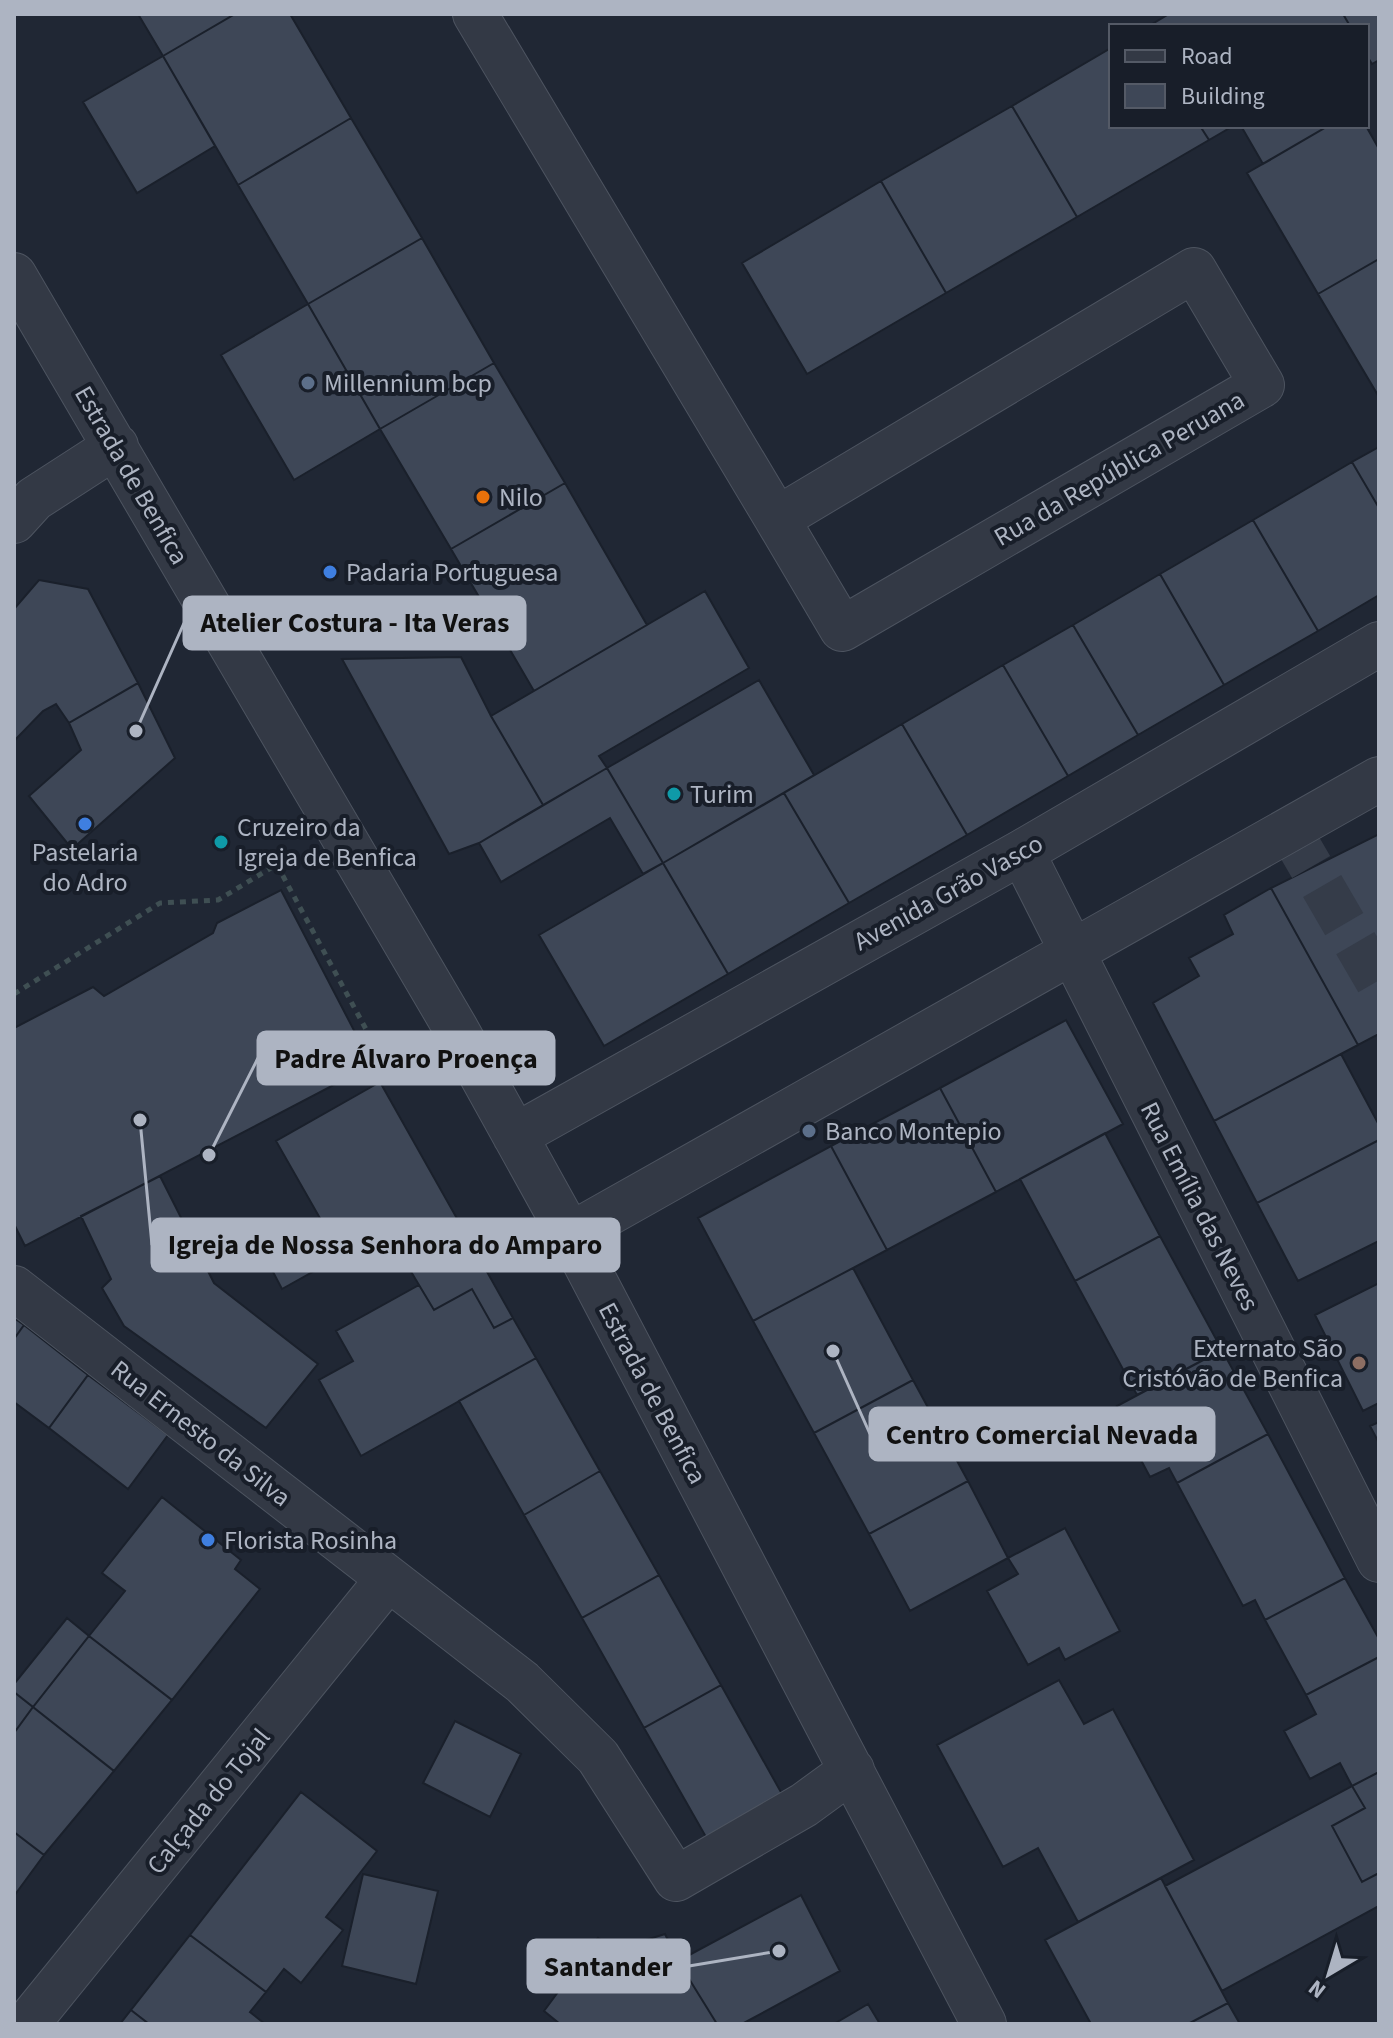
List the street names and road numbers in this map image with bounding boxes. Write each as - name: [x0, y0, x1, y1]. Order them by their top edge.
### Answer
- street label: Estrada de Benfica: [65, 379, 198, 571]
- street label: Rua da República Peruana: [987, 381, 1251, 555]
- street label: Avenida Grão Vasco: [847, 825, 1050, 960]
- street label: Rua Emília das Neves: [1131, 1096, 1268, 1317]
- street label: Estrada de Benfica: [589, 1296, 716, 1491]
- street label: Rua Ernesto da Silva: [103, 1351, 299, 1516]
- street label: Calçada do Tojal: [138, 1720, 279, 1882]

